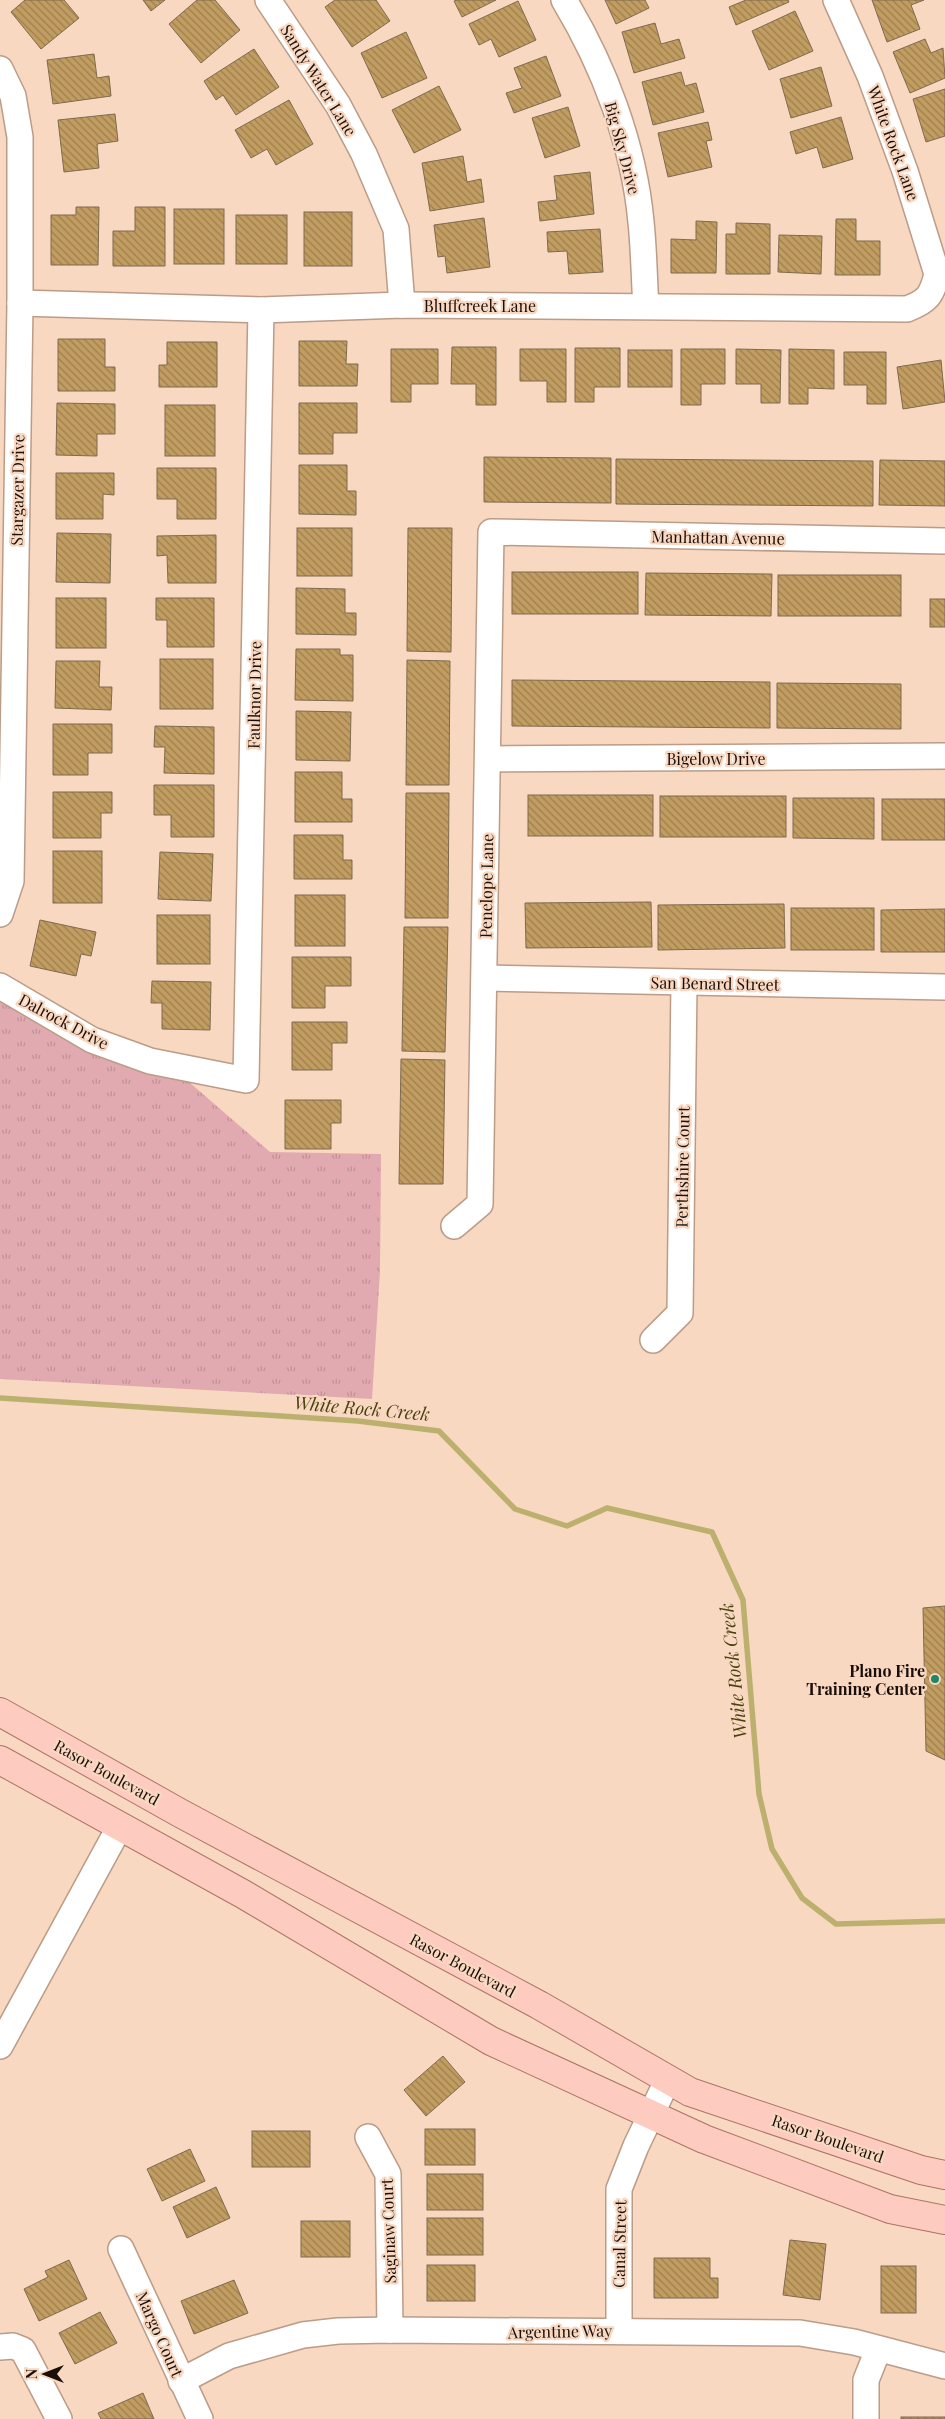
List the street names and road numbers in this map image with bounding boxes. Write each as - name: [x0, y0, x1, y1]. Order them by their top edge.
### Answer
- street label: Sandy Water Lane: [276, 20, 362, 140]
- street label: White Rock Lane: [863, 82, 925, 203]
- street label: Big Sky Drive: [601, 99, 645, 197]
- street label: Bluffcreek Lane: [424, 295, 536, 316]
- street label: Stargazer Drive: [6, 434, 28, 546]
- street label: Manhattan Avenue: [651, 525, 785, 549]
- street label: Faulknor Drive: [243, 641, 265, 749]
- street label: Bigelow Drive: [666, 748, 766, 769]
- street label: Penelope Lane: [475, 834, 497, 938]
- street label: San Benard Street: [650, 971, 780, 995]
- street label: Dalrock Drive: [15, 988, 113, 1054]
- street label: Perthshire Court: [670, 1106, 694, 1228]
- street label: Rasor Boulevard: [51, 1734, 163, 1810]
- street label: Rasor Boulevard: [406, 1928, 520, 2002]
- street label: Rasor Boulevard: [769, 2109, 887, 2167]
- street label: Saginaw Court: [376, 2178, 400, 2284]
- street label: Canal Street: [608, 2199, 630, 2288]
- street label: Margo Court: [132, 2288, 188, 2381]
- street label: Argentine Way: [507, 2320, 612, 2342]

